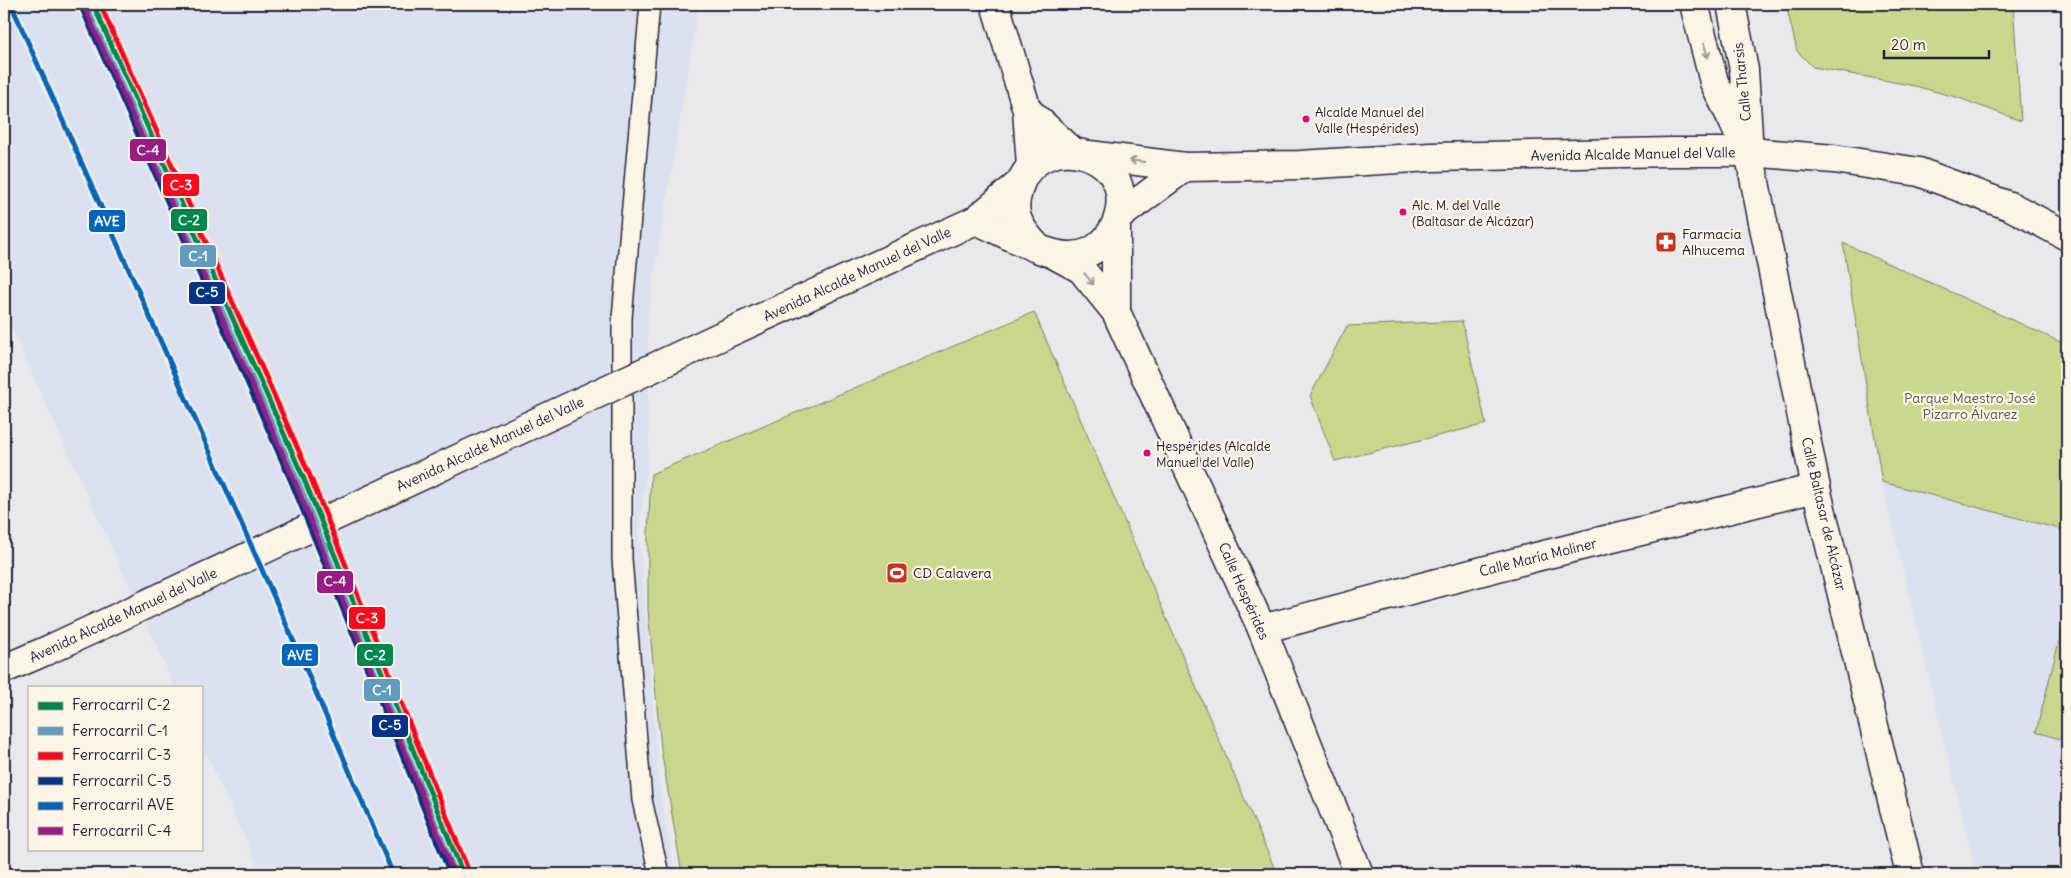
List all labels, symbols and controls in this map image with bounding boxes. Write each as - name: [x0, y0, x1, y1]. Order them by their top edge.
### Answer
- scale bar: [1884, 28, 1988, 60]
- text: 20 m: [1891, 35, 1926, 54]
- street label: Calle Tharsis: [1729, 42, 1755, 122]
- one-way arrow: [1702, 43, 1711, 59]
- place label: Alcalde Manuel del Valle (Hespérides): [1315, 104, 1424, 137]
- marker: Alcalde Manuel del Valle (Hespérides): [1301, 114, 1311, 124]
- line badge: C-4: [129, 138, 167, 162]
- text: C-4: [137, 141, 159, 159]
- street label: Avenida Alcalde Manuel del Valle: [1530, 143, 1736, 165]
- one-way arrow: [1129, 156, 1145, 166]
- line badge: C-3: [162, 173, 200, 197]
- text: C-3: [170, 176, 192, 194]
- place label: Alc. M. del Valle (Baltasar de Alcázar): [1412, 197, 1534, 230]
- marker: Alc. M. del Valle (Baltasar de Alcázar): [1398, 207, 1408, 217]
- line badge: C-2: [170, 208, 208, 232]
- line badge: AVE: [88, 209, 126, 233]
- text: C-2: [178, 211, 200, 229]
- text: AVE: [94, 212, 120, 230]
- street label: Avenida Alcalde Manuel del Valle: [760, 223, 954, 325]
- place label: Farmacia Alhucema: [1682, 225, 1745, 259]
- pharmacy icon: Farmacia Alhucema: [1654, 230, 1678, 254]
- line badge: C-1: [179, 244, 217, 268]
- text: C-1: [188, 247, 208, 265]
- one-way arrow: [1084, 273, 1095, 286]
- line badge: C-5: [188, 281, 226, 305]
- text: C-5: [196, 283, 218, 301]
- park label: Parque Maestro José Pizarro Álvarez: [1904, 389, 2036, 423]
- street label: Avenida Alcalde Manuel del Valle: [393, 393, 587, 495]
- street label: Calle Baltasar de Alcázar: [1798, 435, 1851, 593]
- place label: Hespérides (Alcalde Manuel del Valle): [1156, 438, 1271, 471]
- marker: Hespérides (Alcalde Manuel del Valle): [1142, 448, 1152, 458]
- street label: Calle María Moliner: [1477, 534, 1599, 580]
- street label: Calle Hespérides: [1215, 540, 1273, 642]
- sports icon: CD Calavera: [885, 561, 909, 585]
- street label: Avenida Alcalde Manuel del Valle: [26, 564, 220, 666]
- place label: CD Calavera: [913, 564, 992, 582]
- line badge: C-4: [316, 570, 354, 594]
- text: C-4: [324, 572, 346, 590]
- line badge: C-3: [348, 606, 386, 630]
- text: C-3: [356, 609, 378, 627]
- line badge: AVE: [281, 643, 319, 667]
- line badge: C-2: [356, 643, 394, 667]
- text: AVE: [287, 646, 313, 664]
- text: C-2: [364, 646, 386, 664]
- line badge: C-1: [363, 678, 401, 702]
- text: C-1: [372, 681, 392, 699]
- legend: [28, 686, 202, 850]
- text: Ferrocarril C-2: [72, 695, 171, 714]
- line badge: C-5: [371, 714, 409, 738]
- text: C-5: [379, 716, 401, 734]
- text: Ferrocarril C-1: [72, 721, 168, 740]
- text: Ferrocarril C-3: [72, 745, 171, 764]
- text: Ferrocarril C-5: [72, 771, 171, 790]
- text: Ferrocarril AVE: [72, 795, 174, 814]
- text: Ferrocarril C-4: [72, 821, 172, 840]

